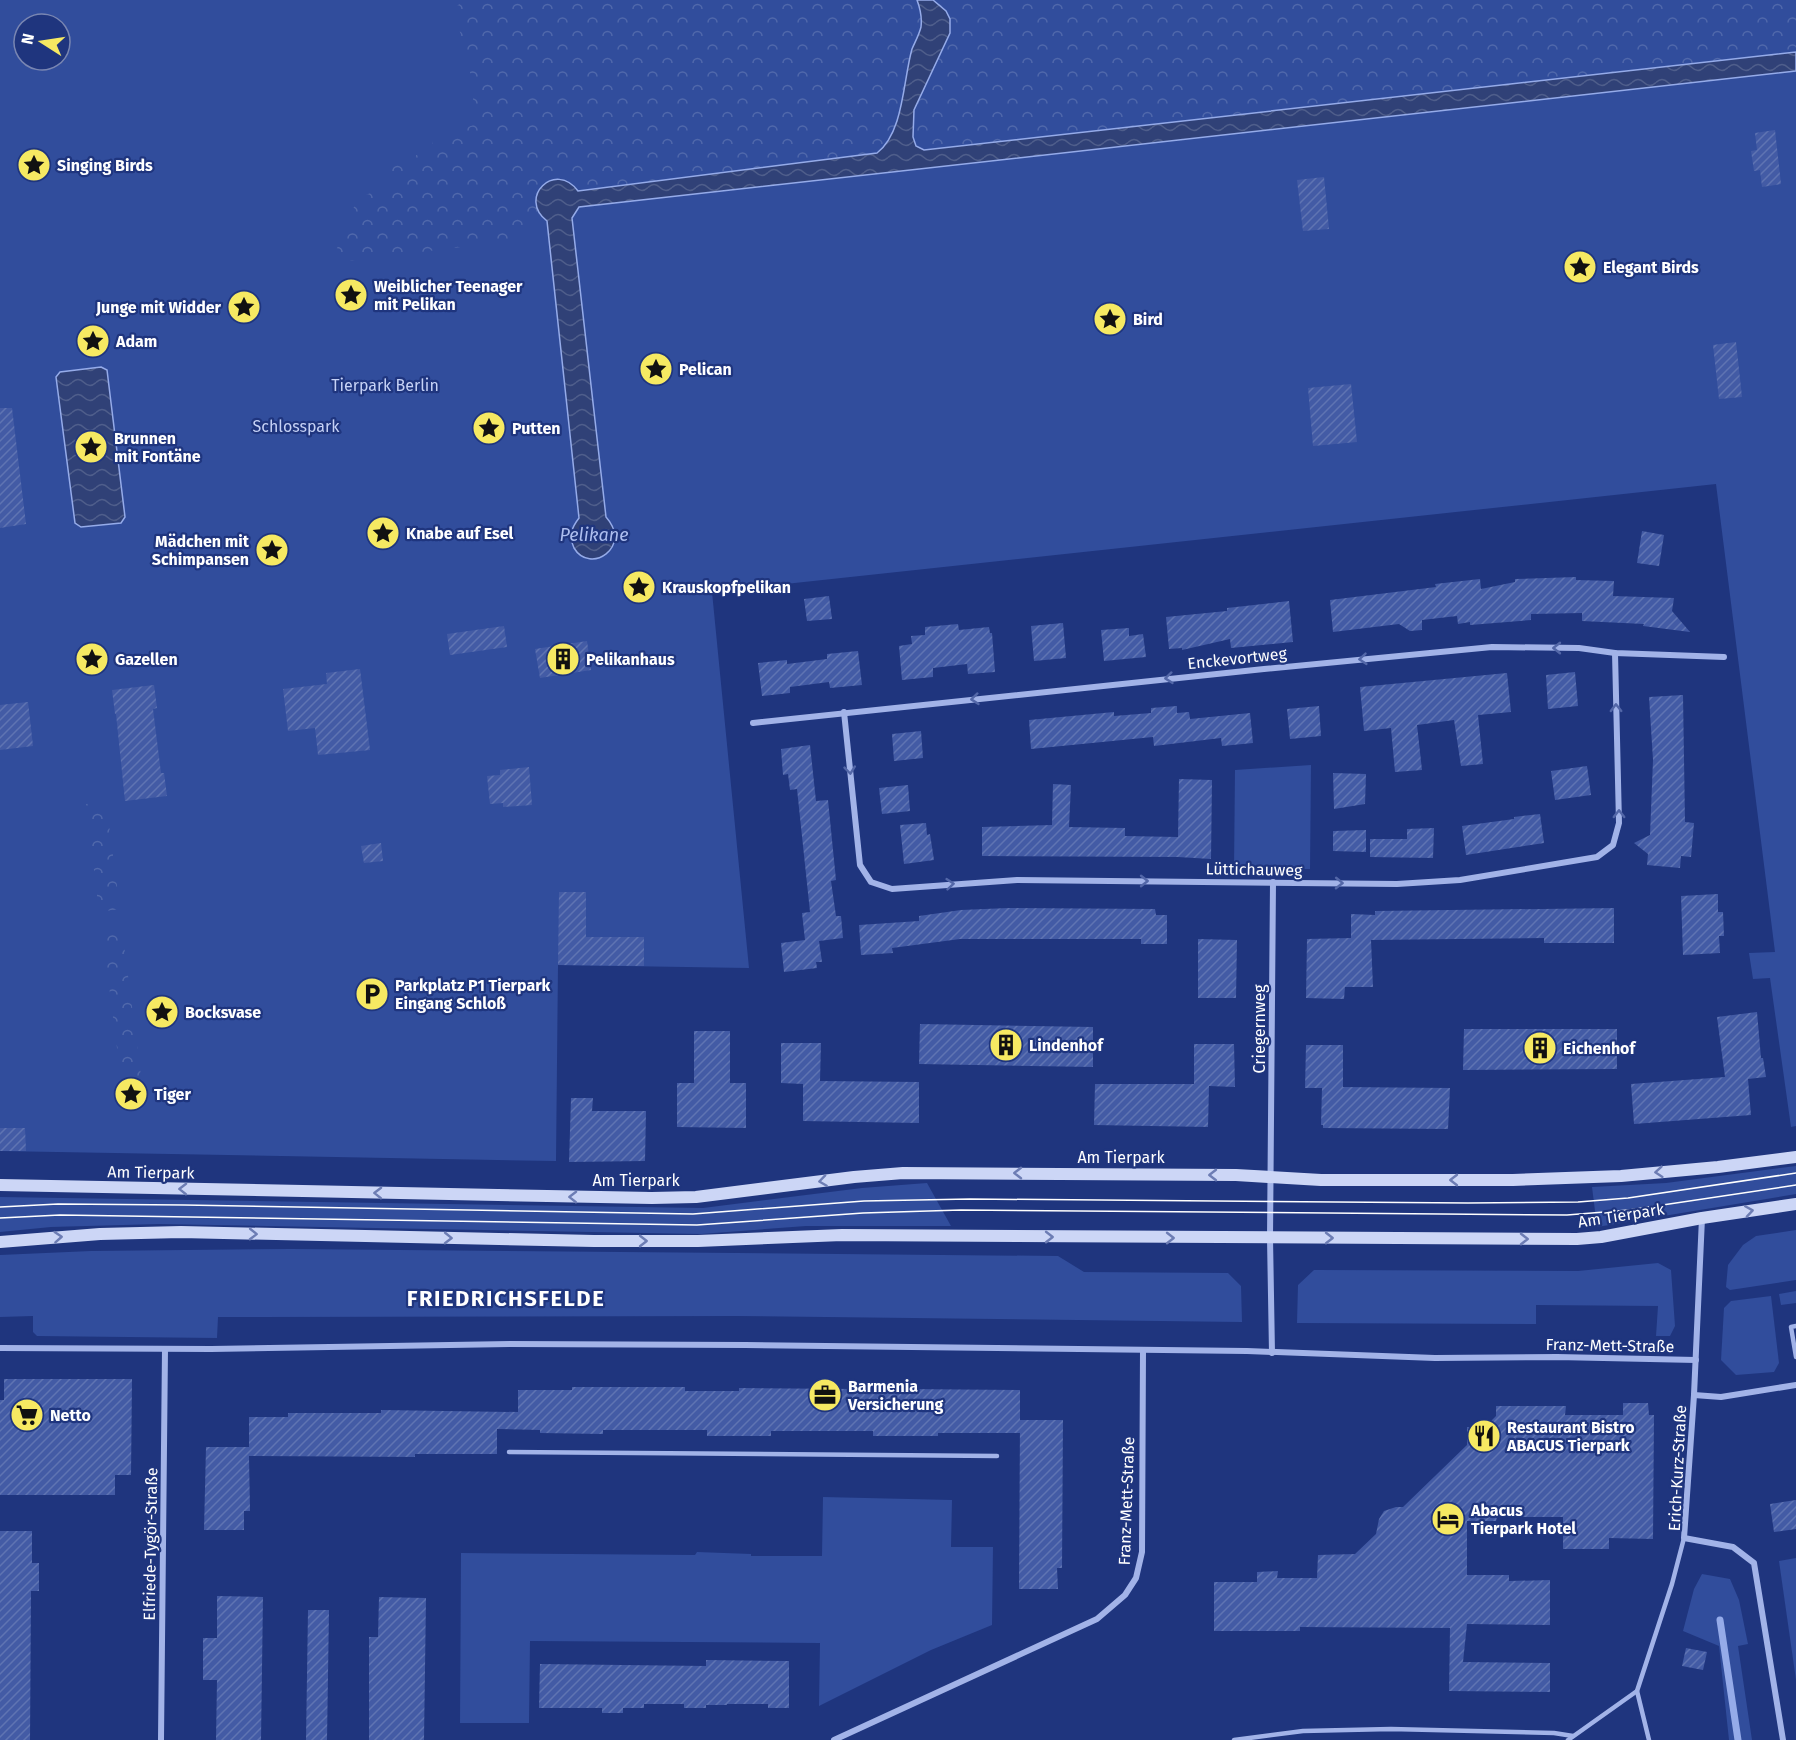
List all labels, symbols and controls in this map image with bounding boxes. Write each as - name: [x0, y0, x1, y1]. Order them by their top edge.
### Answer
- north arrow: [12, 12, 72, 72]
- text: N: [17, 32, 38, 46]
- place icon: Singing Birds: [16, 147, 52, 183]
- place label: Singing Birds: [57, 156, 153, 175]
- place icon: Elegant Birds: [1562, 249, 1598, 285]
- place label: Elegant Birds: [1603, 258, 1699, 277]
- place icon: Weiblicher Teenager mit Pelikan: [333, 277, 369, 313]
- place label: Weiblicher Teenager mit Pelikan: [374, 277, 523, 314]
- place icon: Junge mit Widder: [226, 289, 262, 325]
- place label: Junge mit Widder: [95, 298, 222, 317]
- place icon: Bird: [1092, 301, 1128, 337]
- place label: Bird: [1133, 310, 1163, 329]
- place icon: Adam: [75, 323, 111, 359]
- place label: Adam: [115, 332, 157, 351]
- place icon: Pelican: [638, 351, 674, 387]
- place label: Pelican: [679, 360, 732, 379]
- park label: Tierpark Berlin: [331, 376, 439, 395]
- place icon: Putten: [471, 410, 507, 446]
- park label: Schlosspark: [253, 417, 340, 436]
- place label: Putten: [512, 419, 560, 438]
- place icon: Brunnen mit Fontäne: [73, 429, 109, 465]
- place label: Brunnen mit Fontäne: [114, 429, 201, 466]
- place icon: Knabe auf Esel: [365, 515, 401, 551]
- place label: Knabe auf Esel: [406, 524, 514, 543]
- water label: Pelikane: [559, 524, 629, 546]
- place label: Mädchen mit Schimpansen: [152, 532, 250, 569]
- place icon: Mädchen mit Schimpansen: [254, 532, 290, 568]
- place icon: Krauskopfpelikan: [621, 569, 657, 605]
- place label: Krauskopfpelikan: [662, 578, 791, 597]
- place icon: Gazellen: [74, 641, 110, 677]
- building icon: Pelikanhaus: [545, 641, 581, 677]
- one-way arrow: [1553, 642, 1562, 654]
- street label: Enckevortweg: [1186, 644, 1288, 673]
- place label: Gazellen: [115, 650, 178, 669]
- place label: Pelikanhaus: [586, 650, 675, 669]
- one-way arrow: [1358, 652, 1367, 665]
- one-way arrow: [1164, 672, 1173, 684]
- one-way arrow: [970, 692, 979, 705]
- one-way arrow: [1610, 704, 1623, 713]
- one-way arrow: [843, 766, 856, 775]
- one-way arrow: [1613, 810, 1625, 819]
- street label: Lüttichauweg: [1206, 859, 1303, 880]
- one-way arrow: [1140, 875, 1149, 887]
- one-way arrow: [1335, 877, 1344, 889]
- one-way arrow: [945, 878, 954, 891]
- parking icon: Parkplatz P1 Tierpark Eingang Schloß: [354, 976, 390, 1012]
- place label: Parkplatz P1 Tierpark Eingang Schloß: [395, 976, 551, 1013]
- street label: Criegernweg: [1250, 984, 1269, 1073]
- place icon: Bocksvase: [144, 994, 180, 1030]
- place label: Bocksvase: [185, 1003, 261, 1022]
- building icon: Lindenhof: [988, 1027, 1024, 1063]
- building icon: Eichenhof: [1522, 1030, 1558, 1066]
- place label: Lindenhof: [1029, 1036, 1104, 1055]
- place label: Eichenhof: [1563, 1039, 1636, 1058]
- place icon: Tiger: [113, 1076, 149, 1112]
- place label: Tiger: [154, 1085, 191, 1104]
- street label: Am Tierpark: [1077, 1148, 1165, 1167]
- street label: Am Tierpark: [107, 1162, 196, 1183]
- one-way arrow: [1655, 1165, 1664, 1178]
- one-way arrow: [1013, 1167, 1022, 1179]
- one-way arrow: [1208, 1169, 1217, 1181]
- street label: Am Tierpark: [592, 1171, 680, 1190]
- one-way arrow: [1450, 1174, 1459, 1186]
- one-way arrow: [818, 1175, 828, 1187]
- one-way arrow: [179, 1183, 188, 1195]
- one-way arrow: [373, 1187, 382, 1199]
- one-way arrow: [568, 1190, 577, 1203]
- street label: Am Tierpark: [1577, 1199, 1666, 1232]
- one-way arrow: [1744, 1206, 1754, 1218]
- one-way arrow: [249, 1228, 258, 1240]
- one-way arrow: [54, 1231, 63, 1244]
- one-way arrow: [1044, 1231, 1053, 1244]
- one-way arrow: [444, 1232, 453, 1245]
- one-way arrow: [1165, 1232, 1174, 1244]
- one-way arrow: [1324, 1232, 1333, 1244]
- one-way arrow: [1519, 1233, 1528, 1245]
- one-way arrow: [639, 1235, 648, 1247]
- district label: FRIEDRICHSFELDE: [407, 1285, 605, 1312]
- street label: Franz-Mett-Straße: [1545, 1335, 1675, 1356]
- office icon: Barmenia Versicherung: [807, 1377, 843, 1413]
- place label: Barmenia Versicherung: [847, 1377, 944, 1414]
- supermarket icon: Netto: [9, 1397, 45, 1433]
- street label: Erich-Kurz-Straße: [1665, 1404, 1690, 1532]
- place label: Netto: [50, 1406, 91, 1425]
- restaurant icon: Restaurant Bistro ABACUS Tierpark: [1466, 1418, 1502, 1454]
- place label: Restaurant Bistro ABACUS Tierpark: [1506, 1418, 1635, 1455]
- street label: Franz-Mett-Straße: [1115, 1436, 1138, 1566]
- street label: Elfriede-Tygör-Straße: [140, 1467, 161, 1621]
- hotel icon: Abacus Tierpark Hotel: [1430, 1501, 1466, 1537]
- place label: Abacus Tierpark Hotel: [1470, 1501, 1576, 1538]

